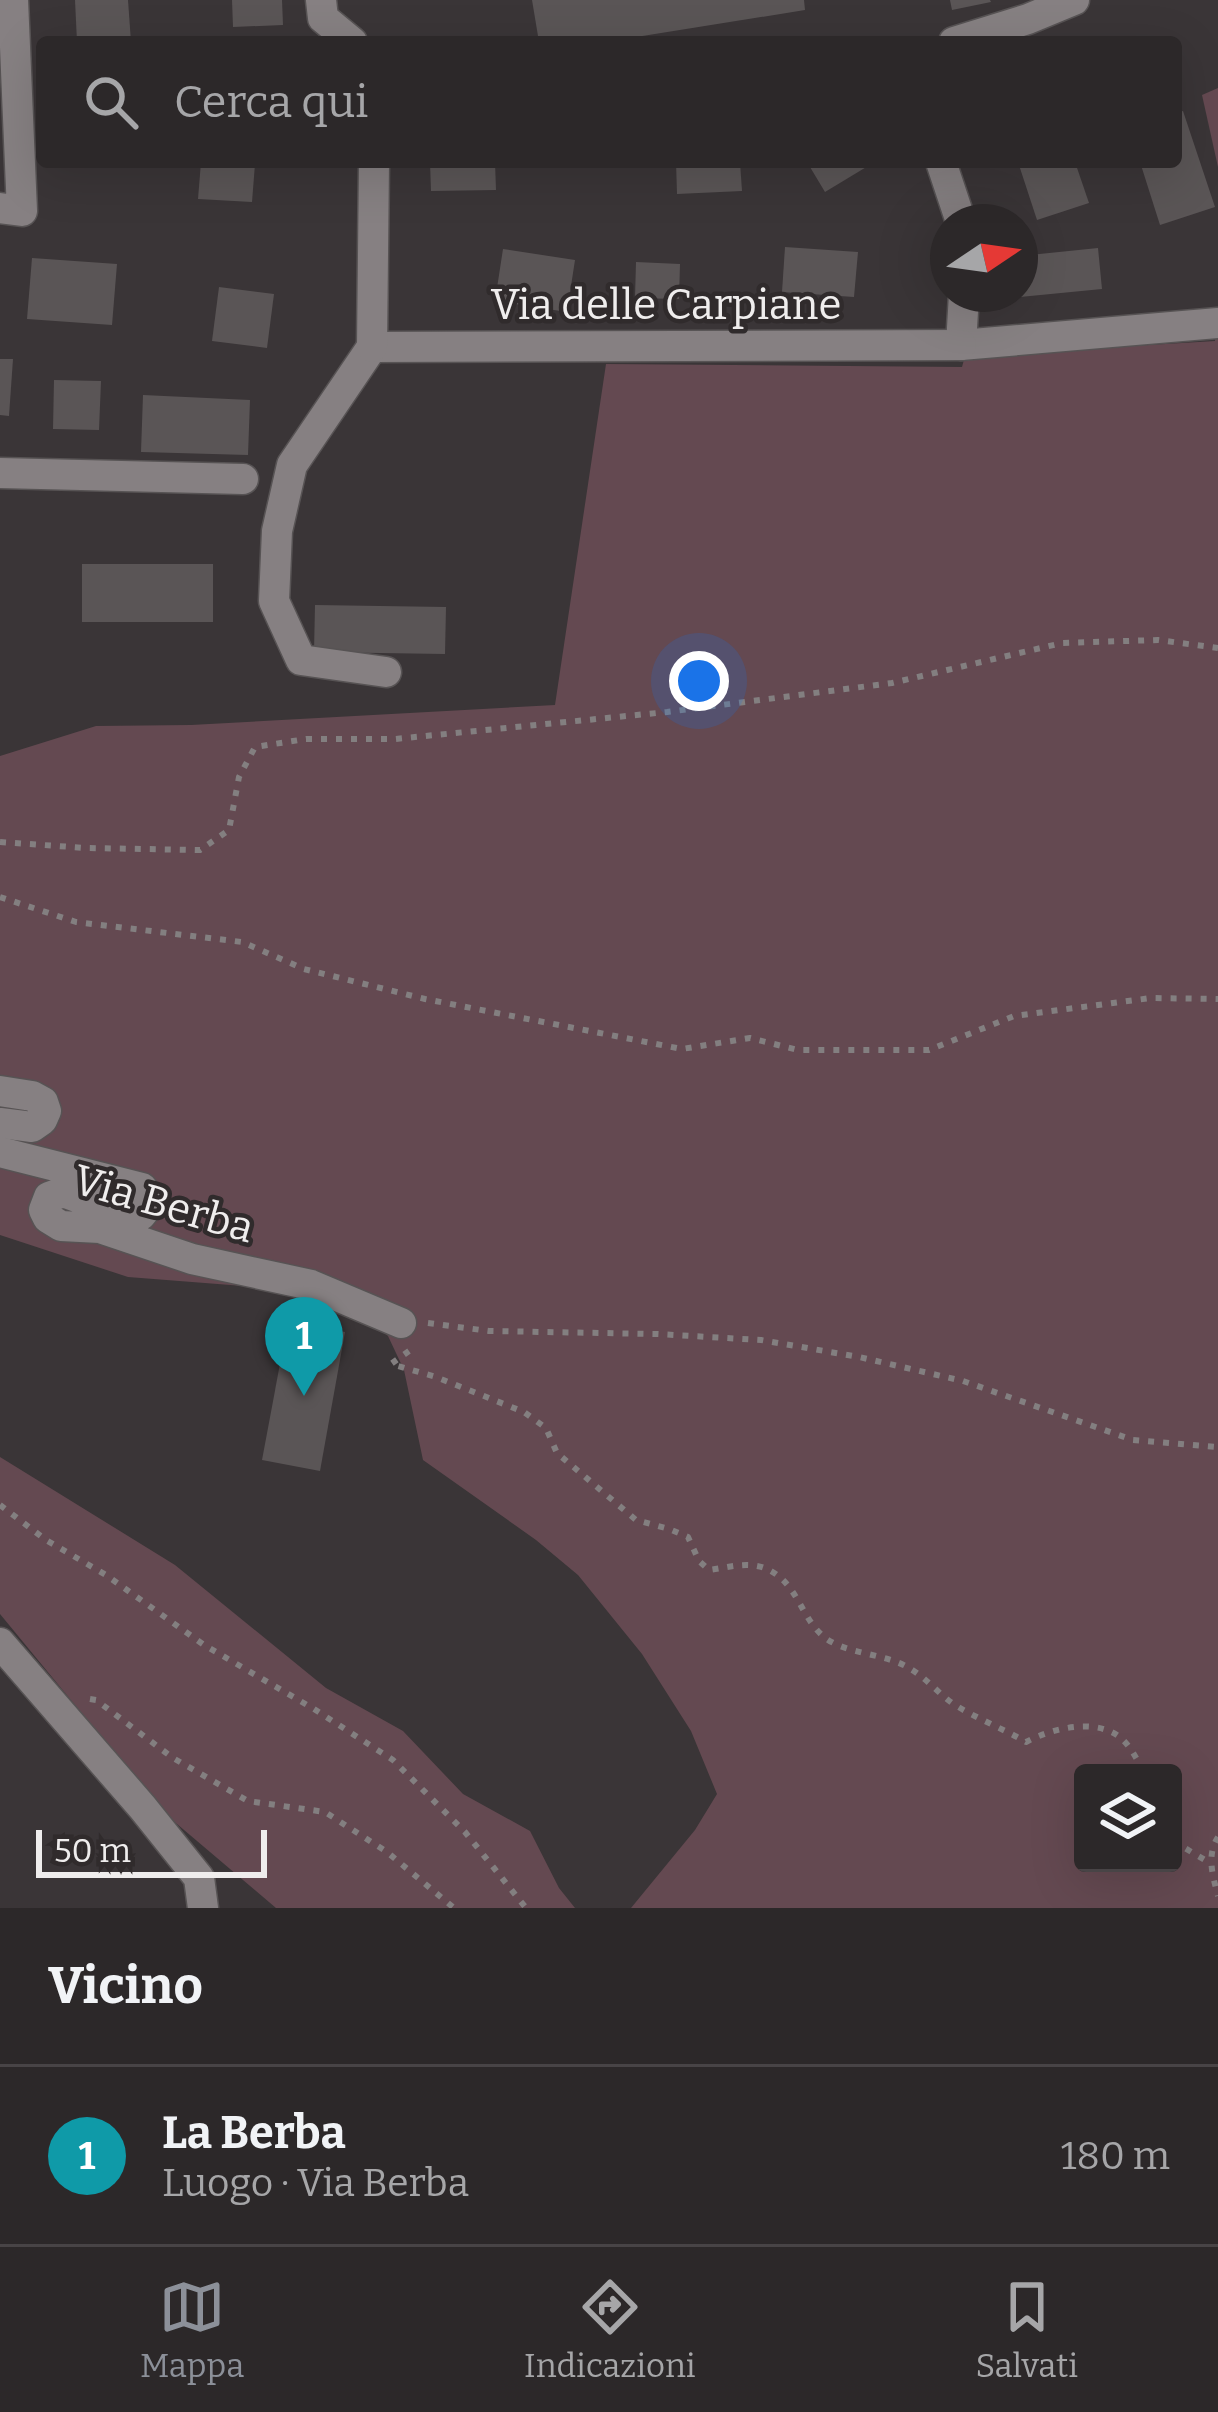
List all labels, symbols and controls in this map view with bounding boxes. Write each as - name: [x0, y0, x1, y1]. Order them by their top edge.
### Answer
- search box: [36, 36, 1182, 168]
- icon: search: [78, 69, 144, 135]
- text: Cerca qui: [174, 75, 368, 129]
- north arrow: [930, 204, 1038, 312]
- street label: Via delle Carpiane: [491, 280, 841, 330]
- your location: [669, 651, 729, 711]
- street label: Via Berba: [68, 1154, 260, 1254]
- pin: 1: [265, 1297, 343, 1396]
- map controls: [1074, 1764, 1182, 1872]
- button: layers: [1074, 1764, 1182, 1872]
- scale bar: [36, 1824, 267, 1877]
- text: 50 m: [54, 1831, 131, 1871]
- text: Vicino: [48, 1955, 203, 2017]
- text: La Berba: [162, 2106, 346, 2160]
- text: 1: [79, 2133, 95, 2179]
- text: 180 m: [1061, 2133, 1170, 2179]
- text: Luogo · Via Berba: [162, 2160, 469, 2206]
- tab: Mappa: [140, 2274, 244, 2386]
- tab: Indicazioni: [524, 2274, 696, 2386]
- tab: Salvati: [976, 2274, 1078, 2386]

